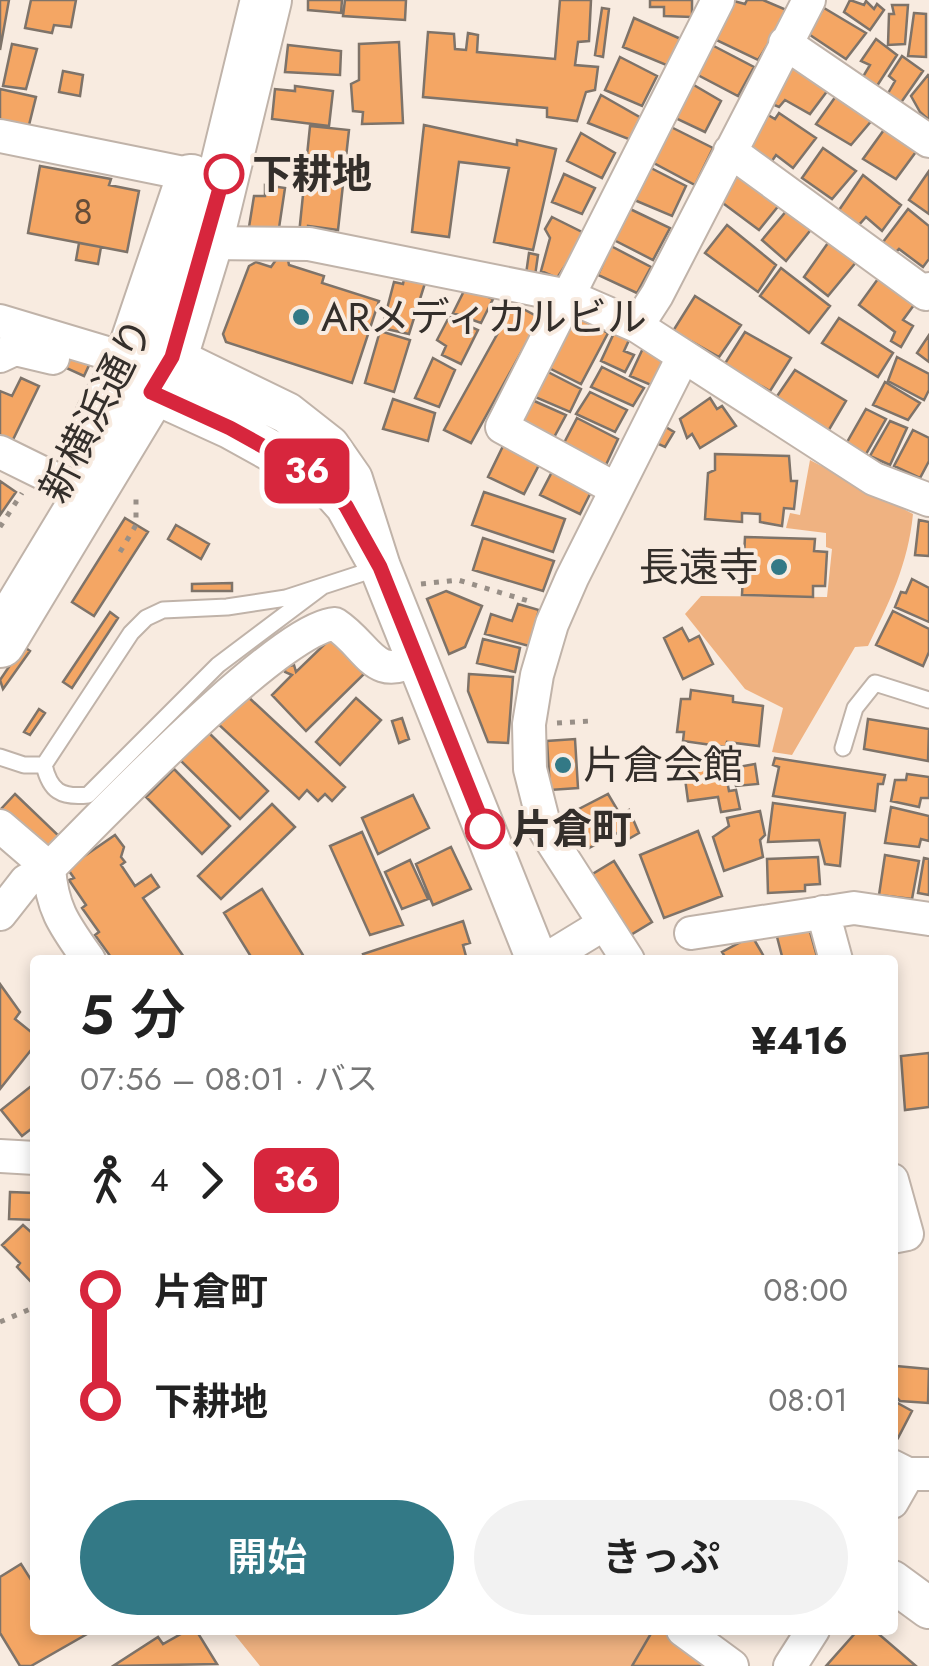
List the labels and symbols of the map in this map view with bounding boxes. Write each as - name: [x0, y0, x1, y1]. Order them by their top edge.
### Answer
- place label: 下耕地: [252, 145, 372, 203]
- marker: 下耕地: [205, 155, 243, 193]
- house number: 8: [73, 187, 93, 237]
- place label: ARメディカルビル: [321, 288, 647, 346]
- marker: ARメディカルビル: [290, 306, 312, 328]
- street label: 新横浜通り: [25, 308, 167, 512]
- line badge: 36: [262, 438, 352, 504]
- place label: 長遠寺: [639, 538, 759, 596]
- marker: 長遠寺: [768, 556, 790, 578]
- place label: 片倉会館: [583, 736, 743, 794]
- marker: 片倉会館: [552, 754, 574, 776]
- place label: 片倉町: [512, 800, 632, 858]
- marker: 片倉町: [466, 810, 504, 848]

